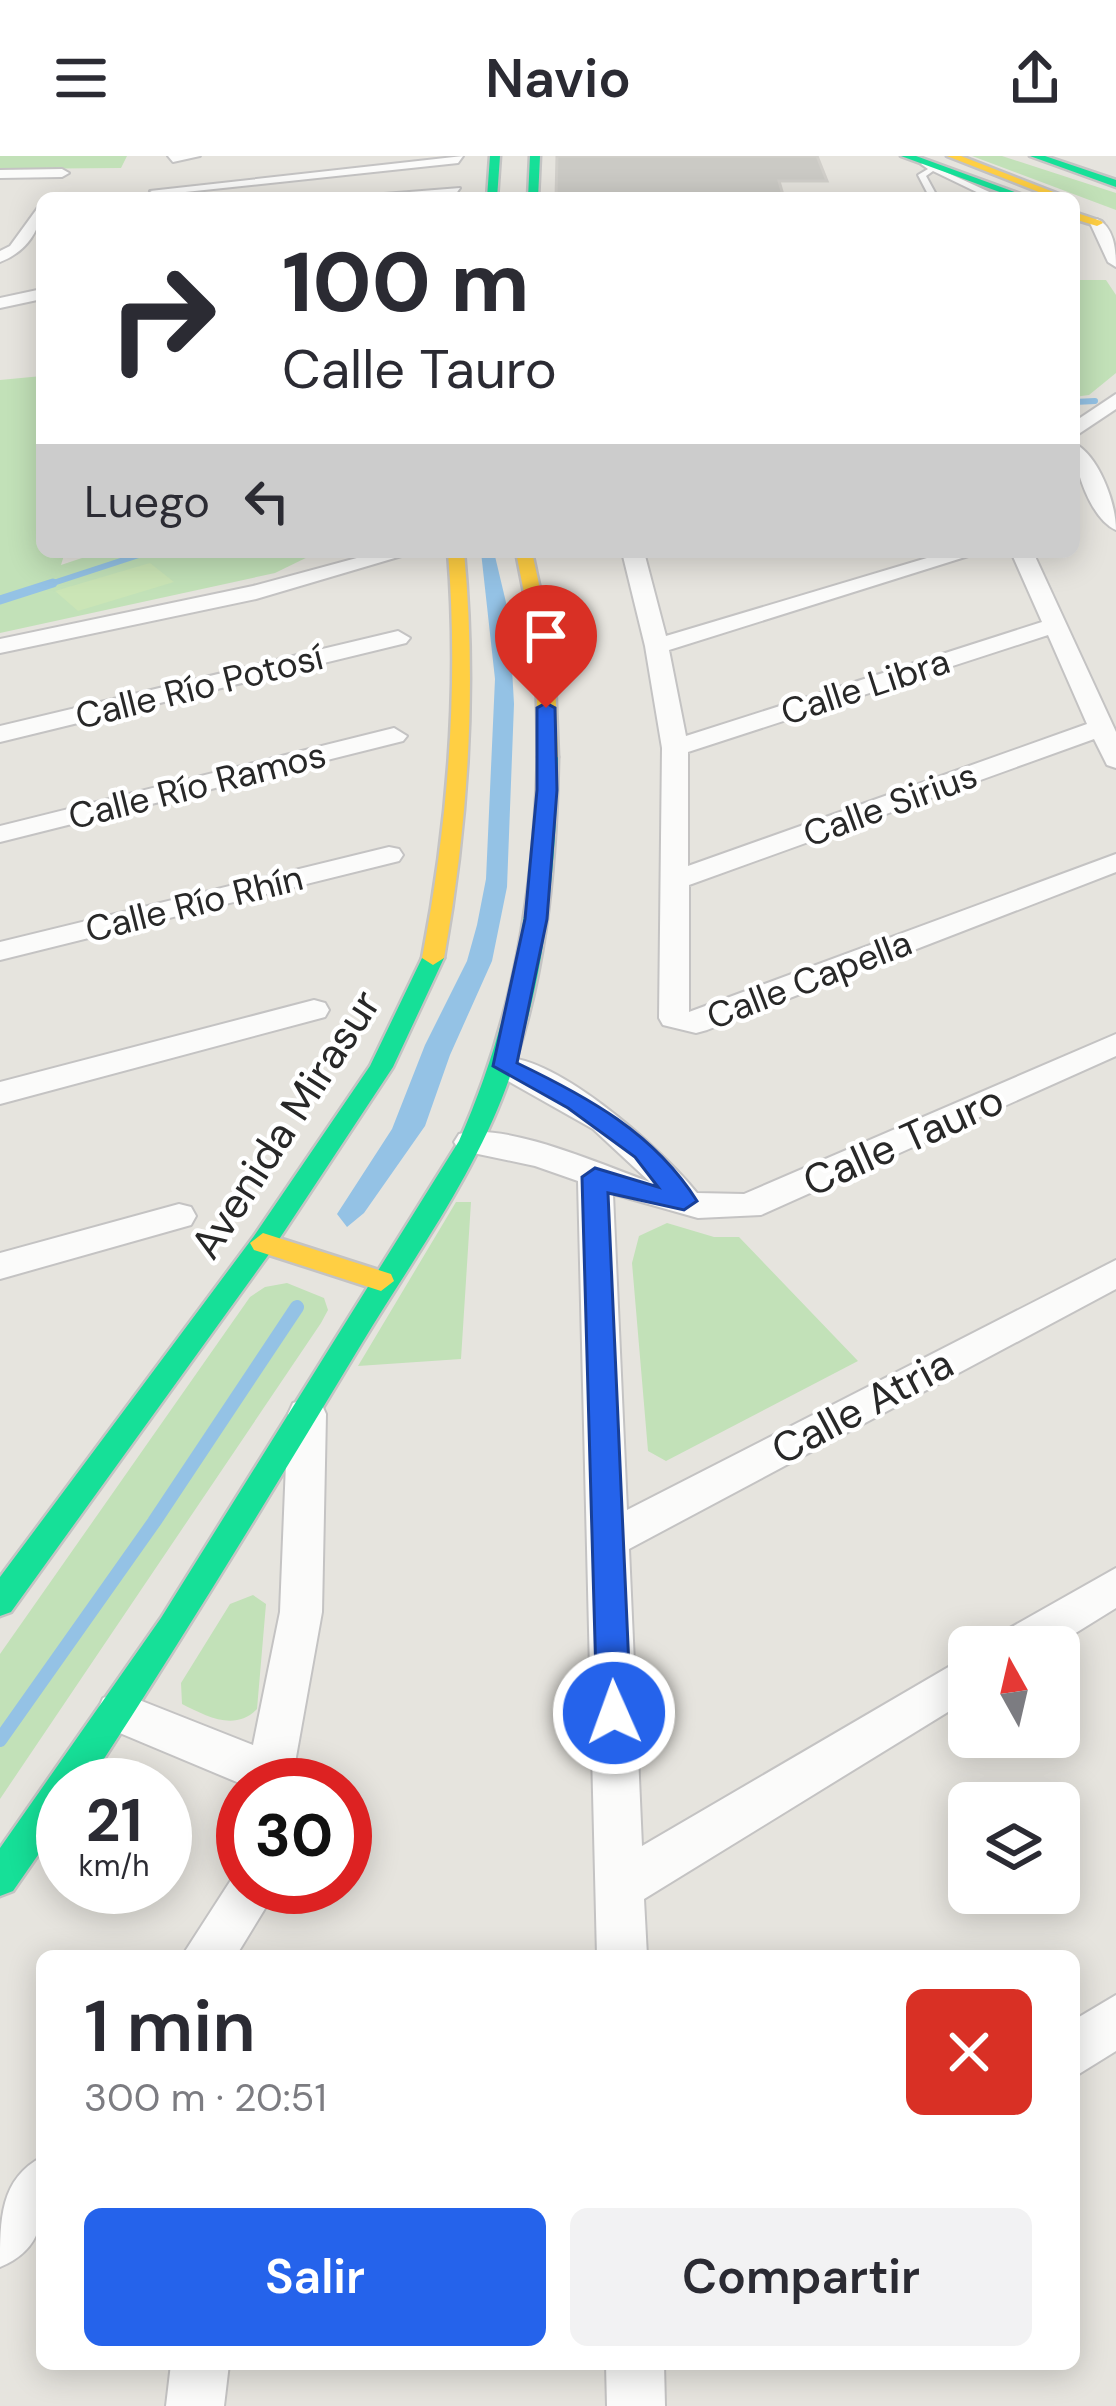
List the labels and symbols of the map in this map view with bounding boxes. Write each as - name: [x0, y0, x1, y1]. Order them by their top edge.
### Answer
- pin: [495, 585, 597, 708]
- street label: Calle Río Potosí: [71, 633, 328, 740]
- street label: Calle Libra: [775, 637, 955, 736]
- street label: Calle Río Ramos: [63, 731, 331, 840]
- street label: Calle Sirius: [797, 751, 984, 858]
- street label: Calle Río Rhín: [80, 854, 308, 953]
- street label: Calle Capella: [700, 919, 918, 1040]
- street label: Avenida Mirasur: [178, 979, 393, 1269]
- street label: Calle Tauro: [794, 1072, 1012, 1209]
- street label: Calle Atria: [762, 1336, 962, 1477]
- north arrow: [948, 1626, 1080, 1758]
- position arrow: [551, 1650, 677, 1776]
- speed limit sign: 30: [216, 1758, 372, 1914]

